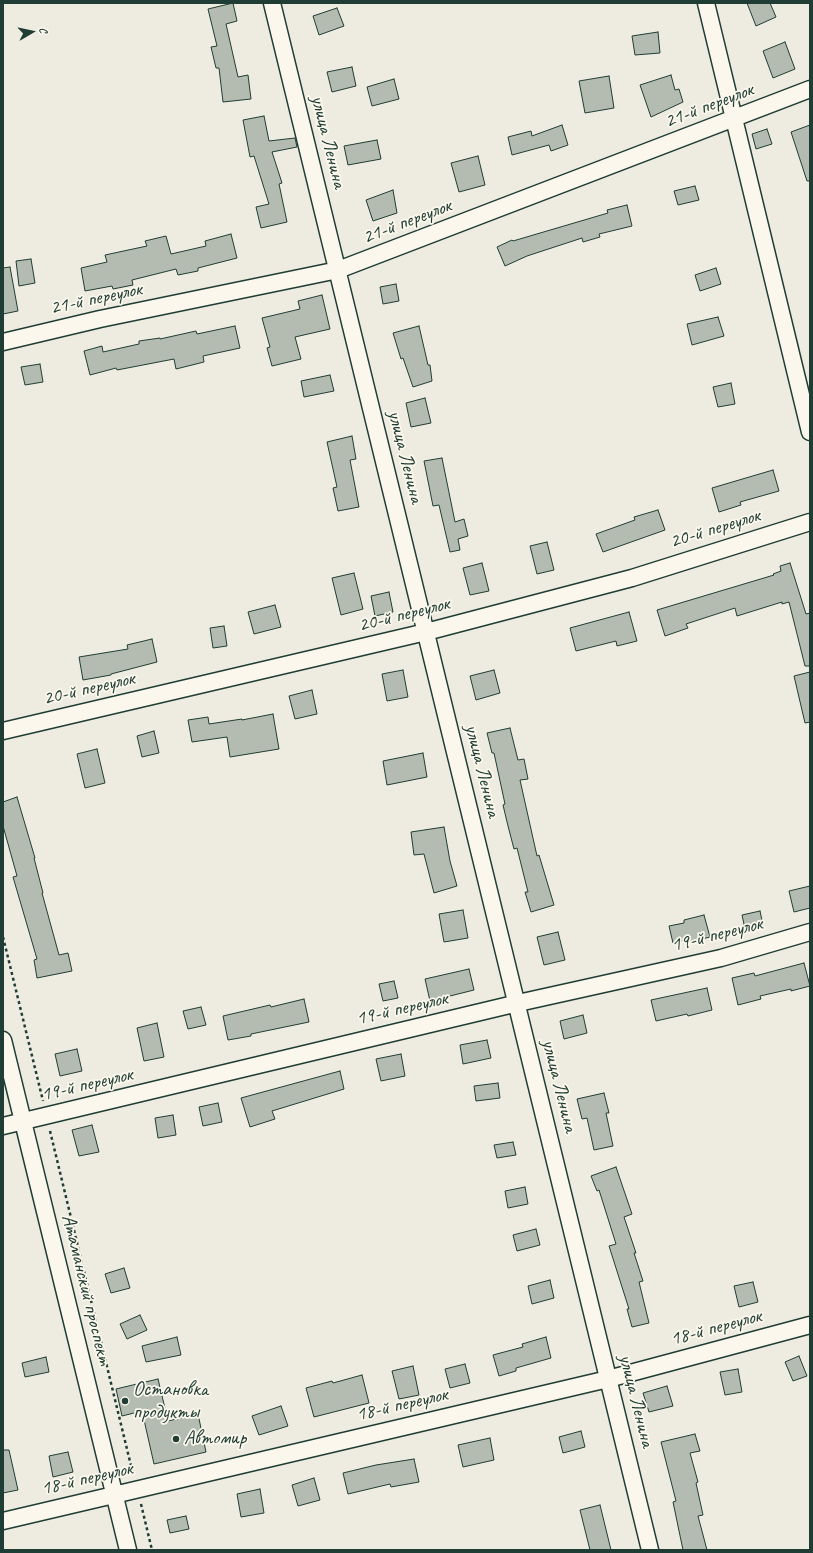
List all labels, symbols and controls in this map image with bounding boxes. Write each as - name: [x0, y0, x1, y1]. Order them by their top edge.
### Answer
- north arrow: [12, 12, 52, 52]
- text: С: [37, 26, 51, 34]
- street label: 21-й переулок: [661, 78, 757, 134]
- street label: улица Ленина: [305, 93, 351, 191]
- street label: 21-й переулок: [359, 194, 455, 250]
- street label: 21-й переулок: [48, 278, 144, 320]
- street label: улица Ленина: [382, 408, 428, 506]
- street label: 20-й переулок: [667, 504, 763, 554]
- street label: 20-й переулок: [356, 592, 452, 638]
- street label: 20-й переулок: [41, 667, 137, 711]
- street label: улица Ленина: [459, 722, 505, 820]
- street label: 19-й переулок: [669, 912, 765, 958]
- street label: 19-й переулок: [354, 987, 450, 1031]
- street label: улица Ленина: [536, 1037, 582, 1135]
- street label: 19-й переулок: [39, 1063, 135, 1107]
- street label: Атаманский проспект: [56, 1212, 116, 1368]
- street label: 18-й переулок: [668, 1304, 764, 1352]
- street label: улица Ленина: [613, 1352, 659, 1450]
- place label: Остановка продукты: [133, 1378, 208, 1425]
- street label: 18-й переулок: [354, 1383, 450, 1427]
- marker: Остановка продукты: [120, 1396, 130, 1406]
- place label: Автомир: [184, 1427, 246, 1451]
- marker: Автомир: [171, 1434, 181, 1444]
- street label: 18-й переулок: [39, 1457, 135, 1501]

